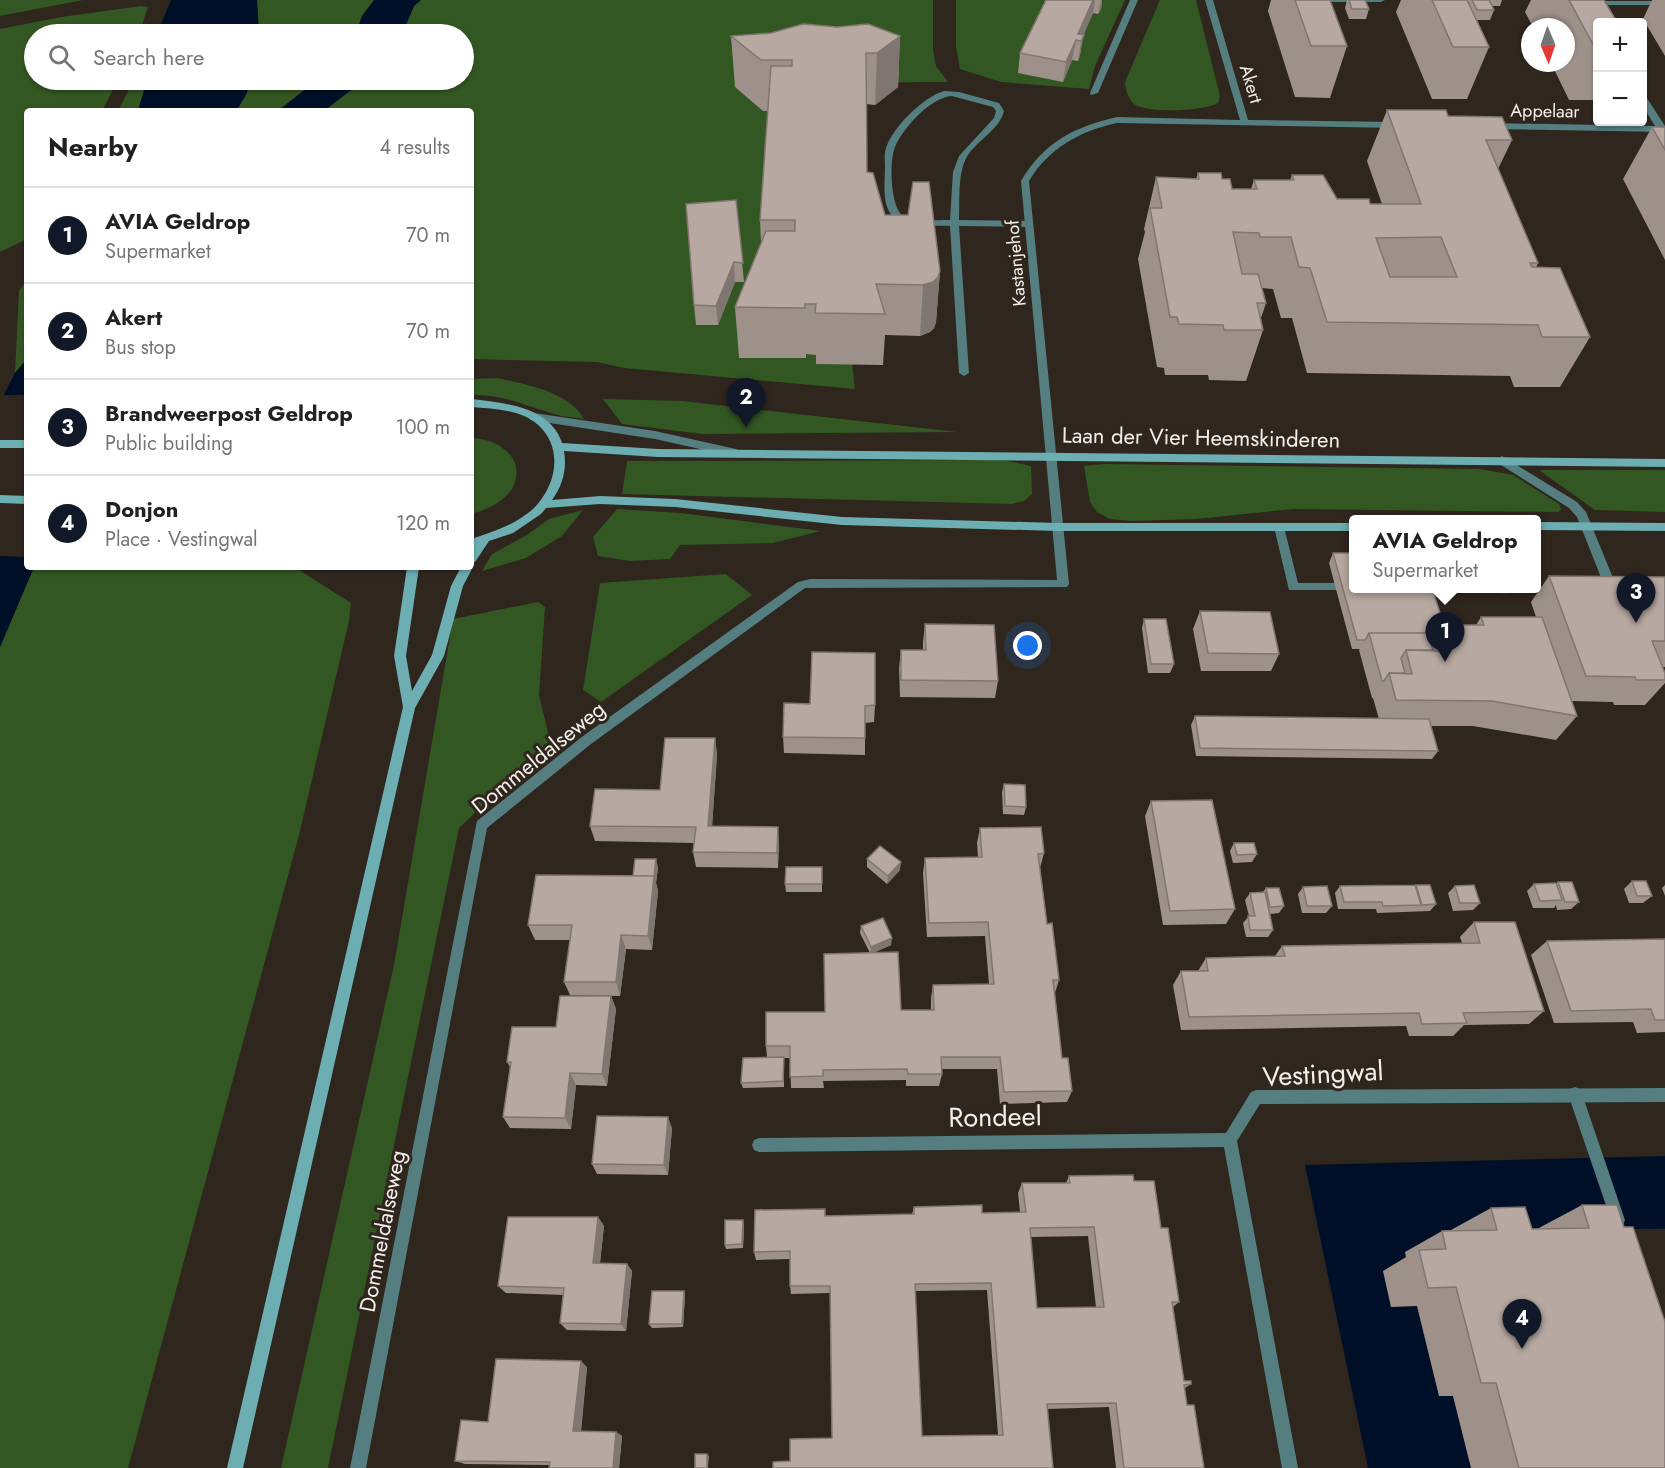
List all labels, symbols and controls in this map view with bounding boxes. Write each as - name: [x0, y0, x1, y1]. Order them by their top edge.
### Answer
- north arrow: [1521, 18, 1575, 72]
- map controls: [1593, 18, 1647, 126]
- button: +: [1593, 18, 1647, 72]
- search box: [24, 24, 474, 90]
- icon: search: [45, 41, 78, 74]
- text: Search here: [93, 41, 204, 73]
- street label: Akert: [1233, 61, 1269, 107]
- button: −: [1593, 72, 1647, 126]
- street label: Appelaar: [1510, 97, 1581, 125]
- text: Nearby: [48, 128, 137, 166]
- text: 4 results: [379, 133, 450, 162]
- text: AVIA Geldrop: [105, 205, 250, 237]
- street label: Kastanjehof: [999, 218, 1033, 307]
- text: 1: [62, 221, 73, 250]
- text: 70 m: [406, 221, 450, 250]
- text: Supermarket: [105, 237, 211, 266]
- text: Akert: [105, 301, 162, 333]
- text: 2: [61, 317, 74, 346]
- text: 70 m: [406, 317, 450, 346]
- text: Bus stop: [105, 333, 176, 362]
- pin: 2: [726, 378, 766, 428]
- text: Brandweerpost Geldrop: [105, 397, 353, 429]
- text: 3: [61, 413, 74, 442]
- text: 100 m: [395, 413, 450, 442]
- street label: Laan der Vier Heemskinderen: [1062, 419, 1340, 455]
- text: Public building: [105, 429, 233, 458]
- text: Donjon: [105, 493, 178, 525]
- text: 4: [61, 509, 74, 538]
- text: 120 m: [396, 509, 450, 538]
- popup: [1349, 515, 1541, 593]
- text: AVIA Geldrop: [1372, 524, 1518, 556]
- text: Place · Vestingwal: [105, 525, 258, 554]
- text: Supermarket: [1372, 556, 1478, 585]
- pin: 3: [1616, 574, 1656, 623]
- pin: 1: [1426, 612, 1464, 662]
- your location: [1013, 631, 1042, 660]
- street label: Dommeldalseweg: [464, 693, 612, 821]
- street label: Vestingwal: [1261, 1051, 1384, 1096]
- street label: Rondeel: [948, 1096, 1042, 1137]
- street label: Dommeldalseweg: [351, 1147, 413, 1315]
- pin: 4: [1502, 1300, 1541, 1349]

